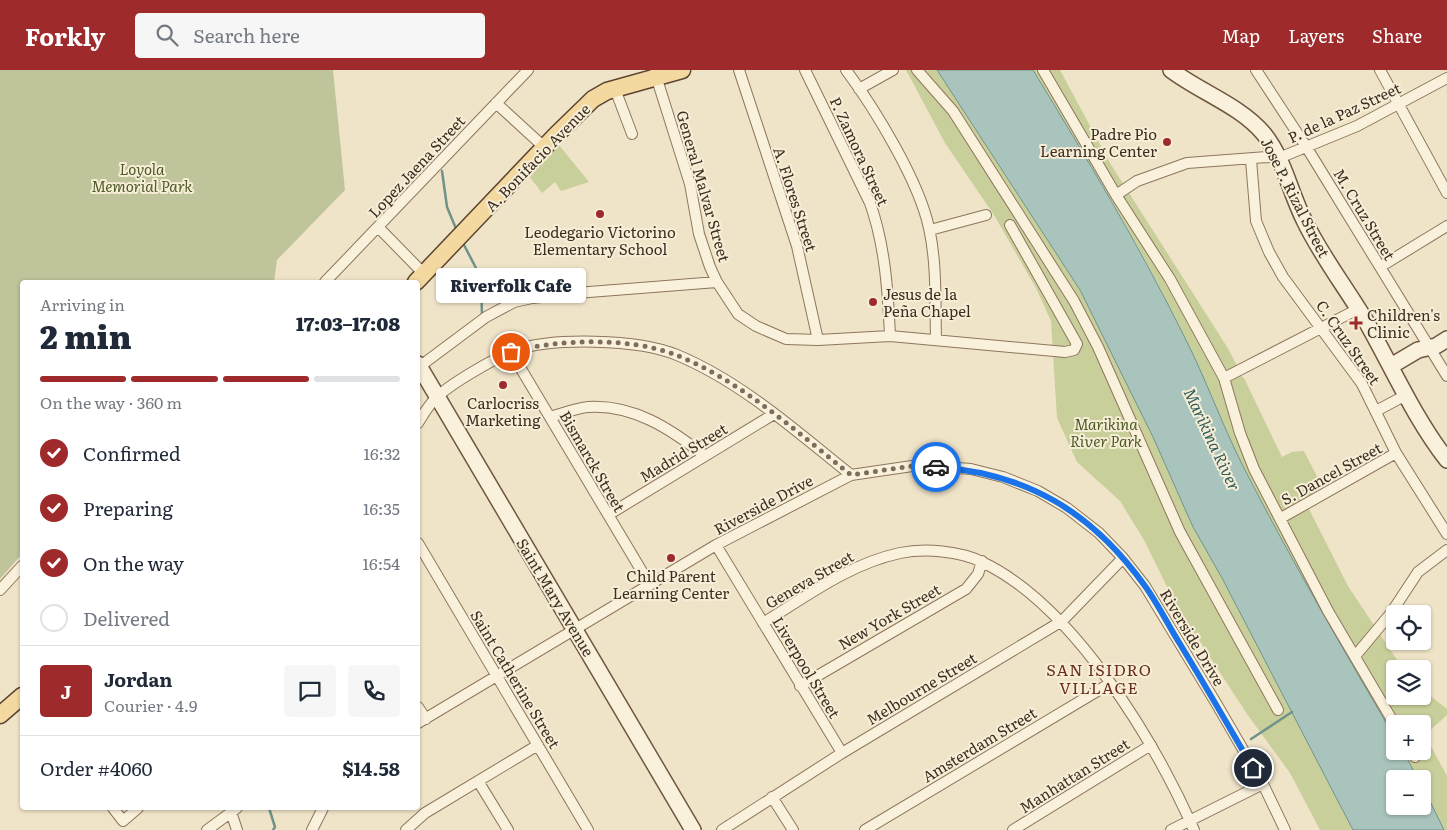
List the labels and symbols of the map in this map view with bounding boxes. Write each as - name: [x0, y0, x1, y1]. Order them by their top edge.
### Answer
- street label: P. de la Paz Street: [1284, 76, 1404, 148]
- street label: P. Zamora Street: [825, 93, 895, 209]
- street label: A. Bonifacio Avenue: [479, 97, 595, 216]
- street label: General Malvar Street: [671, 108, 737, 264]
- street label: Lopez Jaena Street: [362, 110, 470, 222]
- place label: Padre Pio Learning Center: [1040, 122, 1157, 162]
- street label: Jose P. Rizal Street: [1256, 133, 1336, 261]
- marker: Padre Pio Learning Center: [1161, 136, 1173, 148]
- street label: A. Flores Street: [768, 144, 824, 254]
- park label: Loyola Memorial Park: [92, 157, 193, 197]
- street label: M. Cruz Street: [1329, 164, 1401, 264]
- marker: Leodegario Victorino Elementary School: [594, 208, 606, 220]
- place label: Leodegario Victorino Elementary School: [524, 220, 676, 260]
- callout: Riverfolk Cafe: [436, 267, 586, 302]
- place label: Jesus de la Peña Chapel: [883, 282, 971, 322]
- street label: C. Cruz Street: [1311, 295, 1387, 389]
- marker: Jesus de la Peña Chapel: [867, 296, 879, 308]
- place label: Children's Clinic: [1367, 303, 1440, 343]
- marker: Children's Clinic: [1349, 316, 1363, 330]
- pin: [490, 331, 532, 373]
- marker: Carlocriss Marketing: [497, 379, 509, 391]
- water label: Marikina River: [1179, 384, 1247, 494]
- place label: Carlocriss Marketing: [465, 391, 541, 431]
- street label: Bismarck Street: [555, 406, 631, 516]
- park label: Marikina River Park: [1070, 412, 1143, 452]
- street label: Madrid Street: [635, 417, 731, 487]
- street label: S. Dancel Street: [1276, 436, 1386, 510]
- courier: [911, 442, 961, 492]
- street label: Riverside Drive: [709, 468, 817, 540]
- street label: Saint Mary Avenue: [511, 533, 601, 661]
- street label: Geneva Street: [760, 544, 858, 614]
- marker: Child Parent Learning Center: [665, 552, 677, 564]
- place label: Child Parent Learning Center: [613, 564, 729, 604]
- street label: New York Street: [833, 577, 945, 655]
- street label: Riverside Drive: [1155, 584, 1231, 690]
- street label: Saint Catherine Street: [466, 606, 566, 752]
- street label: Liverpool Street: [768, 612, 846, 722]
- street label: Melbourne Street: [861, 646, 981, 730]
- district label: SAN ISIDRO VILLAGE: [1046, 657, 1152, 699]
- street label: Amsterdam Street: [917, 701, 1041, 787]
- street label: Manhattan Street: [1015, 732, 1133, 818]
- pin: [1232, 747, 1274, 789]

